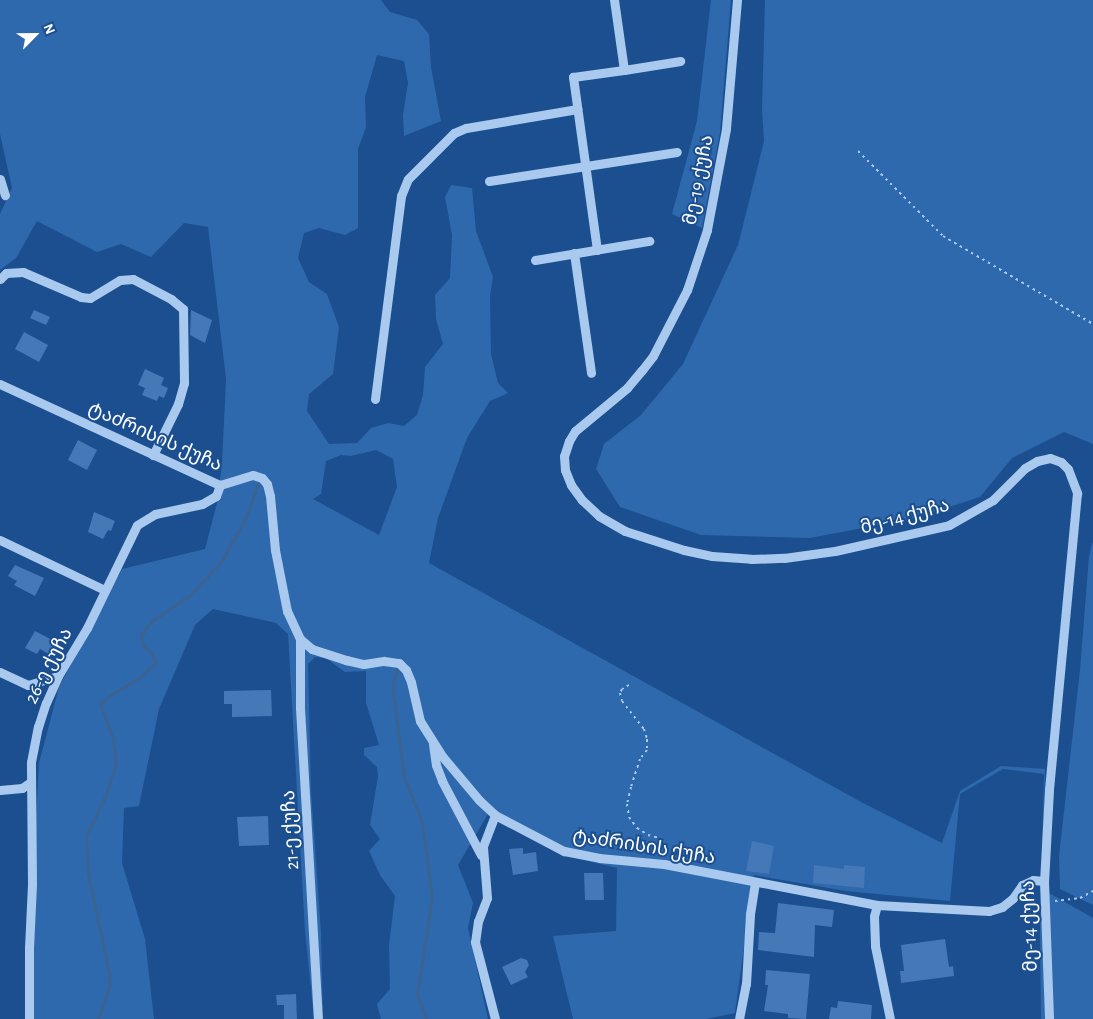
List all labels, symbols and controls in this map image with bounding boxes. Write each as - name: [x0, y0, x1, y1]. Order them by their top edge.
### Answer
- north arrow: [10, 10, 60, 60]
- text: N: [40, 22, 57, 36]
- street label: მე-19 ქუჩა: [679, 133, 719, 227]
- street label: ტაძრისის ქუჩა: [85, 397, 225, 477]
- street label: მე-14 ქუჩა: [858, 494, 952, 540]
- street label: 26-ე ქუჩა: [20, 624, 78, 708]
- street label: 21-ე ქუჩა: [278, 790, 304, 870]
- street label: ტაძრისის ქუჩა: [571, 824, 717, 870]
- street label: მე-14 ქუჩა: [1017, 880, 1043, 972]

